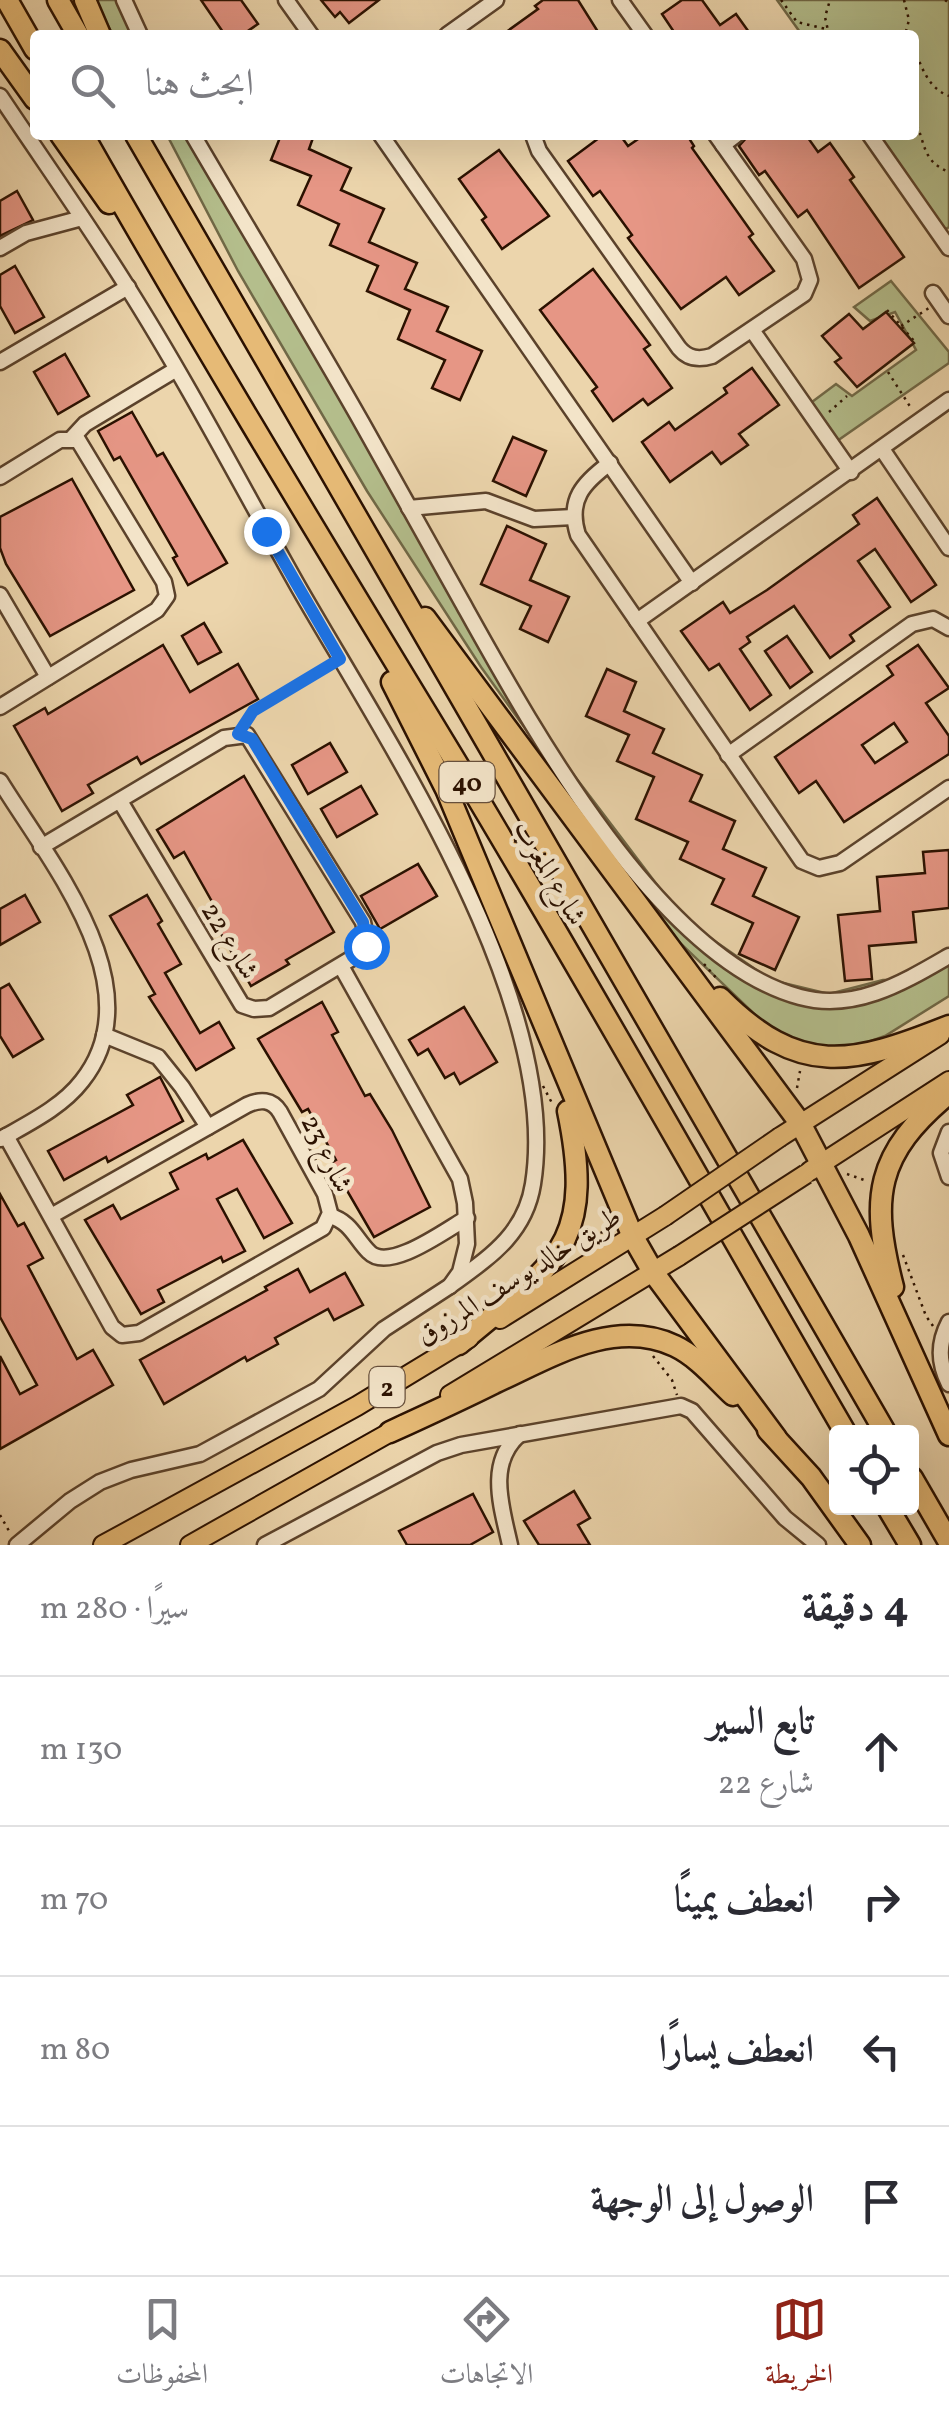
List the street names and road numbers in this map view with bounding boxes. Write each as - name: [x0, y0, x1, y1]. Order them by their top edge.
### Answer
- road number: 40: [440, 762, 494, 802]
- street label: شارع المغرب: [501, 813, 595, 934]
- street label: شارع 22: [189, 895, 267, 988]
- street label: شارع 23: [288, 1108, 361, 1201]
- street label: طريق خالد يوسف المرزوق: [409, 1198, 629, 1356]
- road number: 2: [370, 1367, 404, 1407]

